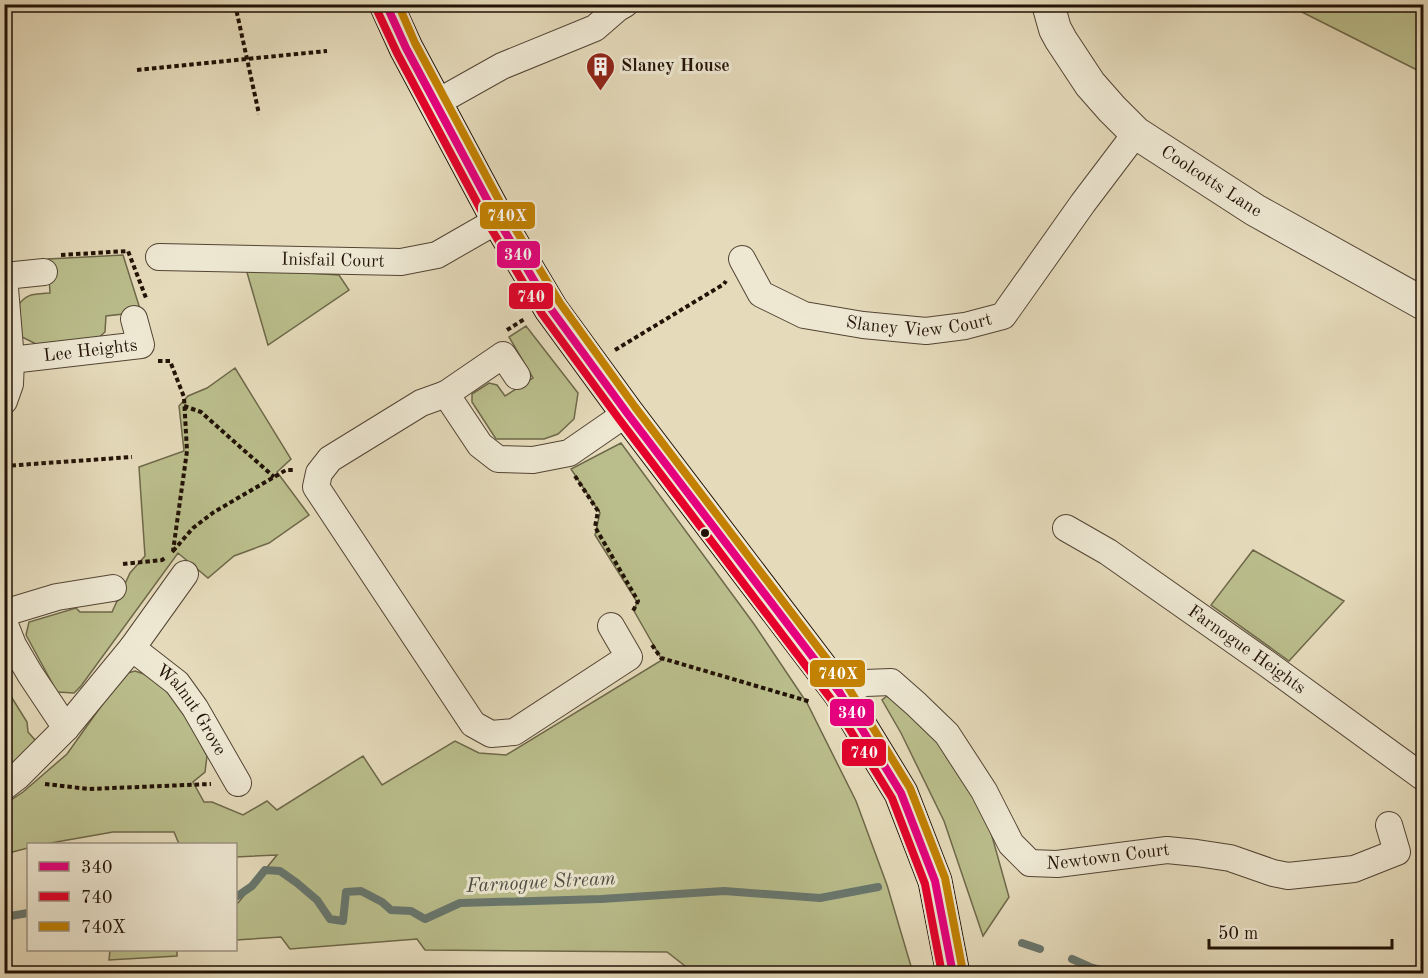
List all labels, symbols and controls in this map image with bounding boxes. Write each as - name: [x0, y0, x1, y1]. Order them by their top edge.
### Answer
- building icon: Slaney House: [584, 50, 616, 92]
- place label: Slaney House: [621, 57, 730, 75]
- street label: Coolcotts Lane: [1158, 143, 1265, 221]
- line badge: 740X: [479, 201, 536, 230]
- text: 740X: [487, 209, 527, 225]
- line badge: 340: [496, 240, 541, 269]
- text: 340: [504, 248, 532, 264]
- street label: Inisfail Court: [281, 251, 385, 271]
- line badge: 740: [508, 282, 554, 310]
- text: 740: [517, 290, 545, 306]
- street label: Slaney View Court: [845, 310, 994, 340]
- street label: Lee Heights: [42, 336, 139, 365]
- unlabelled marker: [699, 527, 711, 539]
- street label: Farnogue Heights: [1184, 602, 1309, 698]
- line badge: 740X: [809, 659, 866, 688]
- street label: Walnut Grove: [153, 661, 229, 759]
- text: 740X: [818, 667, 858, 683]
- line badge: 340: [829, 698, 875, 727]
- text: 340: [838, 706, 866, 722]
- line badge: 740: [841, 738, 887, 767]
- text: 740: [850, 746, 878, 762]
- street label: Newtown Court: [1046, 841, 1171, 873]
- legend: [27, 843, 237, 951]
- text: 340: [81, 859, 112, 877]
- water label: Farnogue Stream: [465, 869, 616, 897]
- text: 740: [81, 889, 112, 907]
- scale bar: [1209, 912, 1392, 950]
- text: 740X: [81, 919, 126, 937]
- text: 50 m: [1218, 925, 1258, 943]

